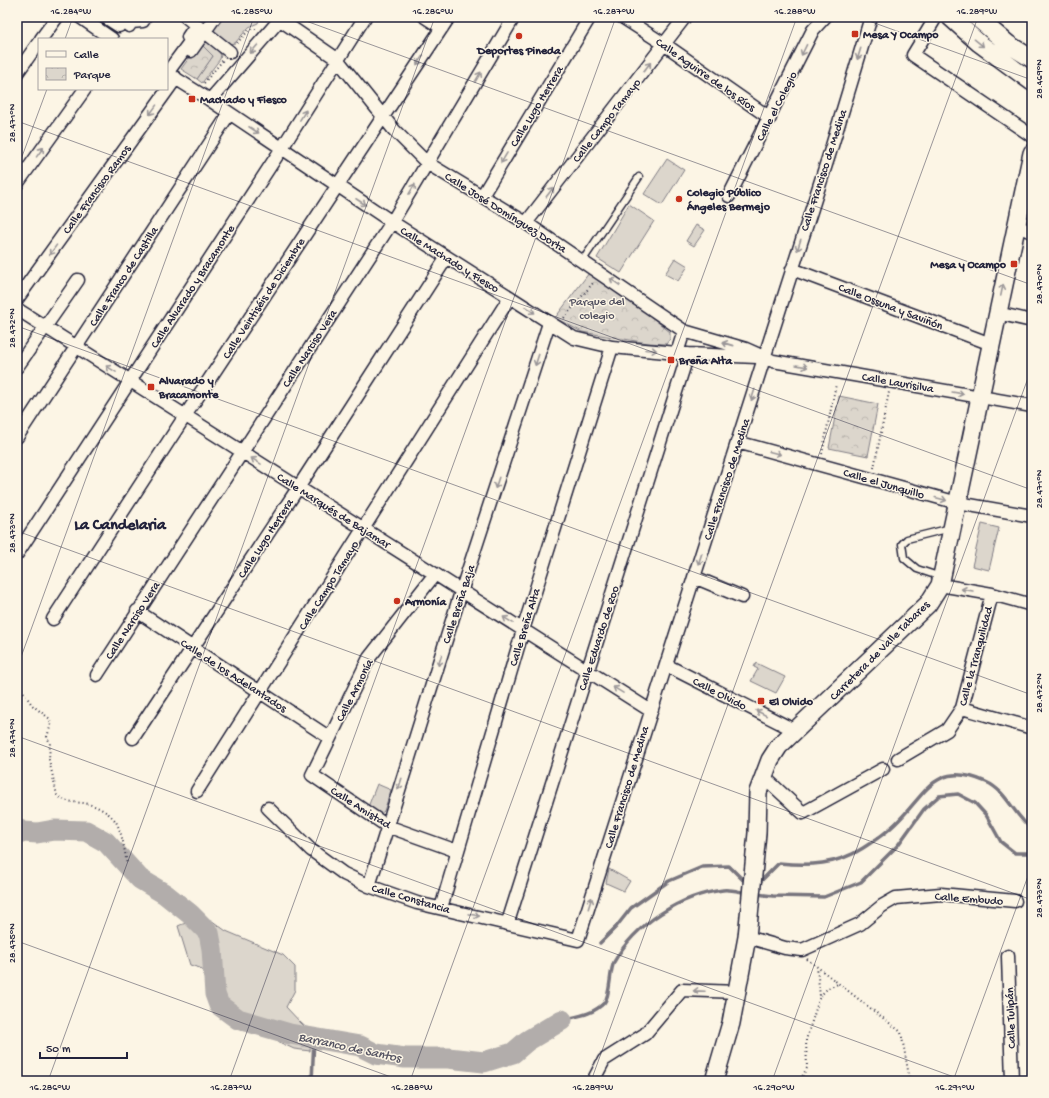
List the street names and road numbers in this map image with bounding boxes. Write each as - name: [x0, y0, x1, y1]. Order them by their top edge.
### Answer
- street label: Calle Aguirre de los Ríos: [652, 36, 758, 116]
- street label: Calle Lugo Herrera: [508, 64, 568, 150]
- street label: Calle el Colegio: [754, 70, 801, 144]
- street label: Calle Campo Tamayo: [570, 76, 645, 166]
- street label: Calle Francisco de Medina: [799, 108, 851, 233]
- street label: Calle Francisco Ramos: [61, 142, 135, 237]
- street label: Calle José Domínguez Dorta: [441, 170, 569, 257]
- street label: Calle Alvarado y Bracamonte: [149, 222, 239, 351]
- street label: Calle Franco de Castilla: [87, 224, 162, 330]
- street label: Calle Machado y Fiesco: [397, 225, 501, 297]
- street label: Calle Veintiséis de Diciembre: [220, 235, 309, 362]
- street label: Calle Ossuna y Saviñón: [836, 281, 945, 334]
- street label: Calle Narciso Vera: [280, 307, 341, 391]
- street label: Calle Laurisilva: [861, 371, 935, 397]
- street label: Calle Francisco de Medina: [702, 417, 754, 542]
- street label: Calle el Junquillo: [841, 467, 926, 503]
- street label: Calle Marqués de Bajamar: [273, 471, 394, 553]
- street label: Calle Lugo Herrera: [236, 496, 298, 582]
- street label: Calle Campo Tamayo: [297, 539, 363, 633]
- street label: Calle Breña Baja: [441, 563, 479, 646]
- street label: Calle Narciso Vera: [103, 579, 164, 663]
- street label: Calle Eduardo de Roo: [576, 584, 623, 693]
- street label: Calle Breña Alta: [507, 587, 544, 668]
- street label: Carretera de Valle Tabares: [828, 598, 934, 704]
- street label: Calle la Tranquilidad: [957, 604, 997, 708]
- street label: Calle de los Adelantados: [177, 637, 289, 717]
- street label: Calle Armonía: [334, 657, 378, 725]
- street label: Calle Olvido: [690, 675, 748, 714]
- street label: Calle Francisco de Medina: [603, 724, 653, 850]
- street label: Calle Amistad: [327, 785, 394, 833]
- street label: Calle Constancia: [370, 882, 452, 918]
- street label: Calle Embudo: [934, 891, 1004, 909]
- street label: Calle Tulipán: [1004, 987, 1020, 1049]

